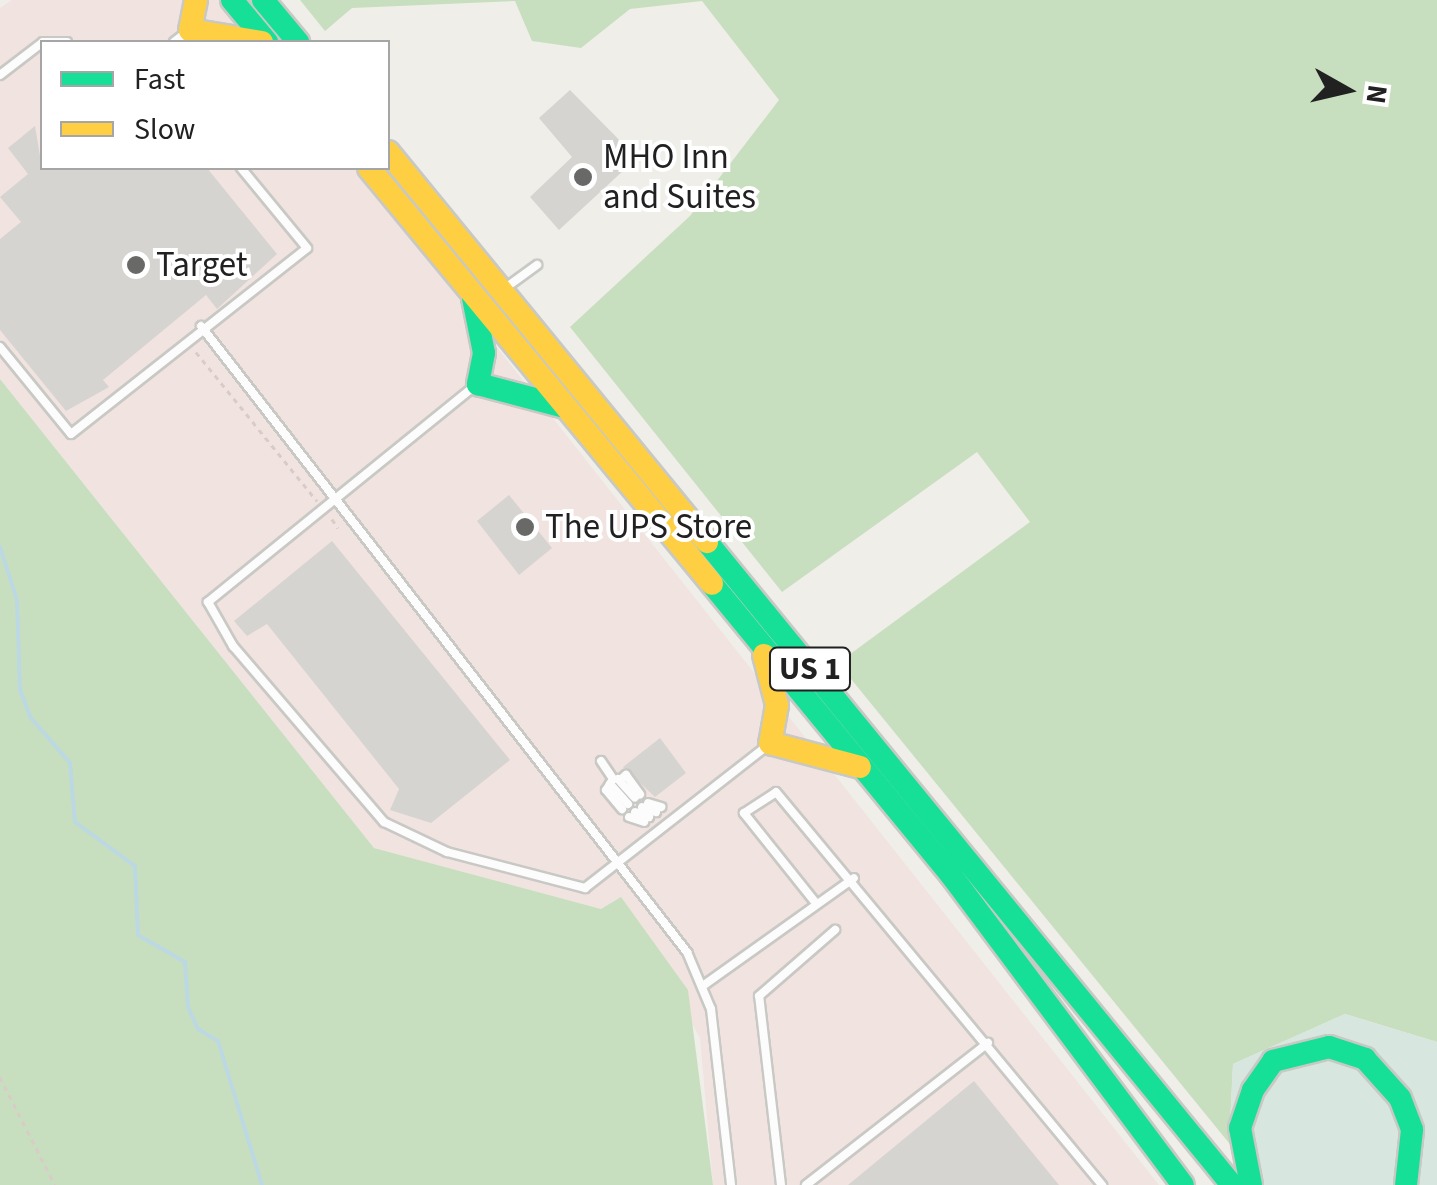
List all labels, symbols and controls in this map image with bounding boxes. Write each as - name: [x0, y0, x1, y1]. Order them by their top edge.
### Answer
- legend: [40, 40, 390, 170]
- north arrow: [1297, 40, 1397, 140]
- text: Fast: [134, 58, 185, 101]
- text: N: [1356, 82, 1398, 106]
- text: Slow: [134, 108, 195, 151]
- place label: MHO Inn and Suites: [603, 136, 756, 218]
- marker: MHO Inn and Suites: [572, 166, 594, 188]
- place label: Target: [156, 244, 248, 286]
- marker: Target: [125, 254, 147, 276]
- place label: The UPS Store: [545, 506, 752, 548]
- marker: The UPS Store: [514, 516, 536, 538]
- road number: US 1: [768, 642, 852, 696]

